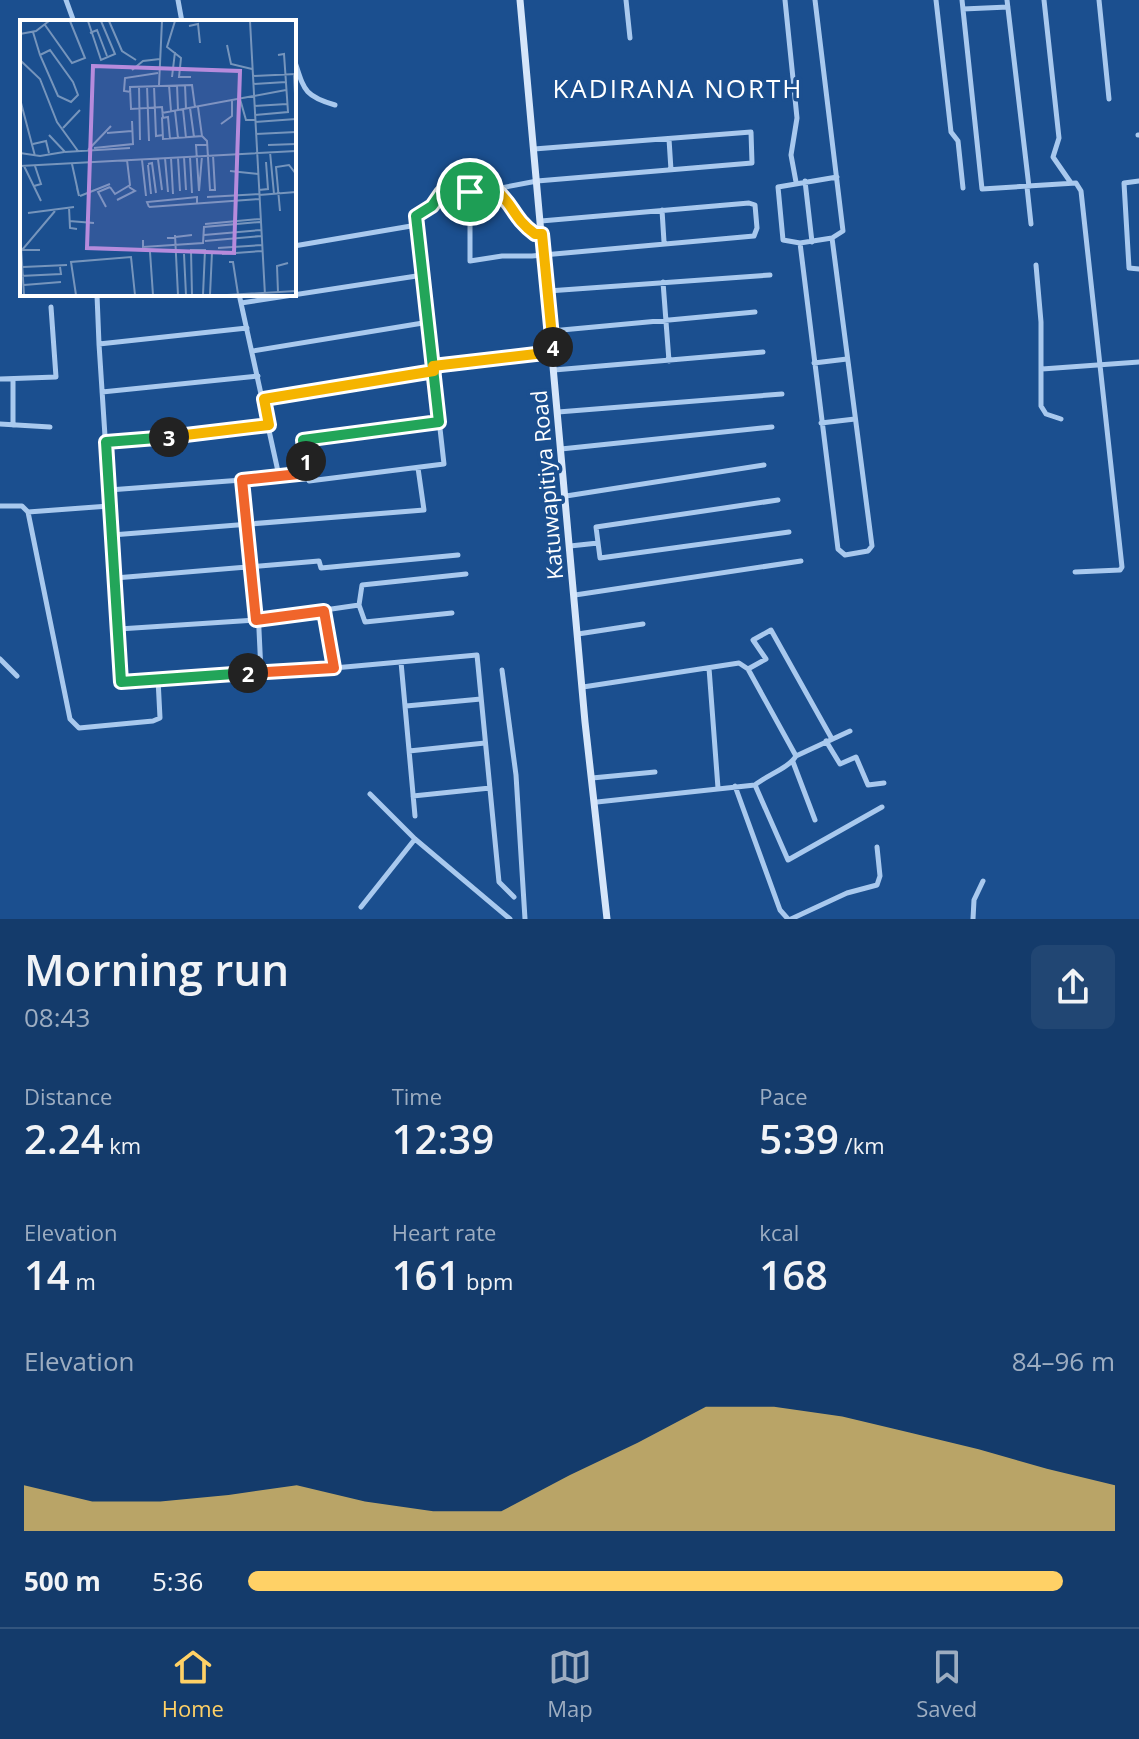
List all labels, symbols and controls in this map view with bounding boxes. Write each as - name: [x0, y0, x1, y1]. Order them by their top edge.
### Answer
- inset map: [20, 20, 296, 296]
- district label: KADIRANA NORTH: [552, 70, 804, 106]
- pin: [436, 158, 504, 226]
- icon: arrive: [448, 170, 492, 214]
- pin: 4: [533, 327, 573, 367]
- text: 4: [547, 332, 559, 362]
- street label: Katuwapitiya Road: [523, 389, 569, 581]
- pin: 3: [149, 417, 189, 457]
- text: 3: [163, 422, 175, 452]
- pin: 1: [286, 441, 326, 481]
- text: 1: [300, 446, 312, 476]
- pin: 2: [228, 653, 268, 693]
- text: 2: [242, 658, 254, 688]
- text: Morning run: [24, 939, 289, 999]
- button: share: [1031, 945, 1115, 1029]
- text: 08:43: [24, 999, 90, 1035]
- text: Distance: [24, 1081, 112, 1111]
- text: Time: [392, 1081, 442, 1111]
- text: Pace: [759, 1081, 808, 1111]
- text: 2.24: [24, 1111, 104, 1166]
- text: 12:39: [392, 1111, 494, 1166]
- text: 5:39: [759, 1111, 839, 1166]
- text: km: [104, 1130, 141, 1160]
- text: /km: [839, 1130, 885, 1160]
- text: Elevation: [24, 1217, 117, 1247]
- text: Heart rate: [392, 1217, 496, 1247]
- text: kcal: [759, 1217, 799, 1247]
- text: 14: [24, 1247, 70, 1302]
- text: 161: [392, 1247, 460, 1302]
- text: 168: [759, 1247, 828, 1302]
- text: m: [70, 1266, 96, 1296]
- text: bpm: [460, 1266, 513, 1296]
- text: Elevation: [24, 1343, 134, 1379]
- text: 84–96 m: [1012, 1343, 1115, 1379]
- text: 500 m: [24, 1563, 101, 1599]
- text: 5:36: [152, 1563, 203, 1599]
- tab: Home: [162, 1645, 224, 1723]
- tab: Map: [547, 1645, 593, 1723]
- tab: Saved: [916, 1645, 977, 1723]

